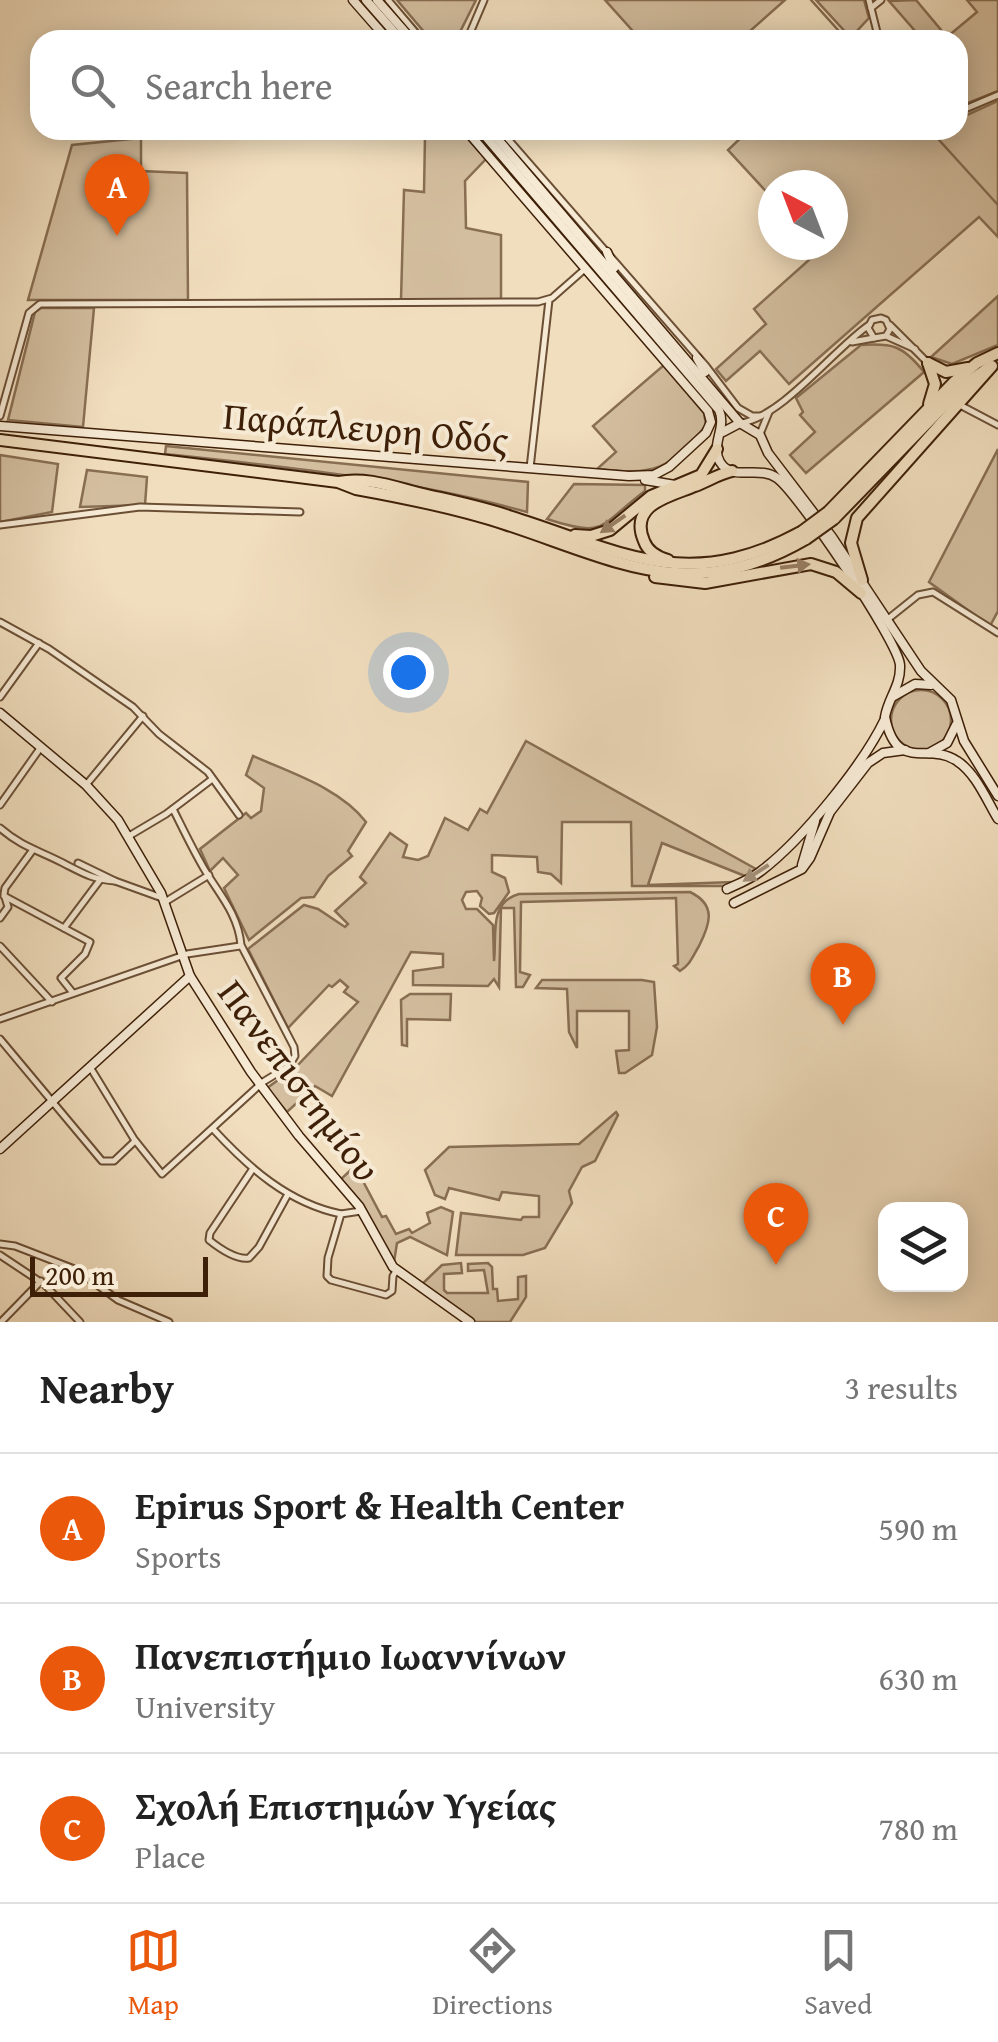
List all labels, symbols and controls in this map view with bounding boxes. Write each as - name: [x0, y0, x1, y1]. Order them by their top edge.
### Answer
- search box: [30, 30, 968, 140]
- text: Search here: [145, 57, 333, 113]
- icon: search: [65, 58, 120, 113]
- pin: A: [84, 154, 150, 236]
- north arrow: [758, 170, 848, 260]
- street label: Παράπλευρη Οδός: [221, 387, 511, 467]
- one-way arrow: [600, 514, 627, 534]
- one-way arrow: [779, 558, 811, 574]
- your location: [383, 647, 434, 698]
- one-way arrow: [743, 863, 770, 881]
- pin: B: [810, 942, 876, 1025]
- street label: Πανεπιστημίου: [205, 967, 395, 1193]
- pin: C: [744, 1182, 808, 1265]
- map controls: [878, 1202, 968, 1292]
- button: layers: [878, 1202, 968, 1292]
- scale bar: [30, 1252, 208, 1296]
- text: 200 m: [45, 1254, 114, 1295]
- text: Nearby: [40, 1357, 174, 1418]
- text: 3 results: [845, 1364, 958, 1411]
- text: Epirus Sport & Health Center: [135, 1477, 624, 1533]
- text: A: [62, 1505, 83, 1552]
- text: 590 m: [879, 1505, 958, 1552]
- text: Sports: [135, 1533, 221, 1580]
- text: Πανεπιστήμιο Ιωαννίνων: [135, 1627, 567, 1683]
- text: B: [63, 1655, 82, 1702]
- text: 630 m: [879, 1655, 958, 1702]
- text: University: [135, 1683, 275, 1730]
- text: Σχολή Επιστημών Υγείας: [135, 1777, 556, 1833]
- text: C: [63, 1805, 82, 1852]
- text: 780 m: [879, 1805, 958, 1852]
- text: Place: [135, 1833, 206, 1880]
- tab: Map: [126, 1923, 181, 2024]
- tab: Directions: [432, 1923, 553, 2024]
- tab: Saved: [804, 1923, 872, 2024]

